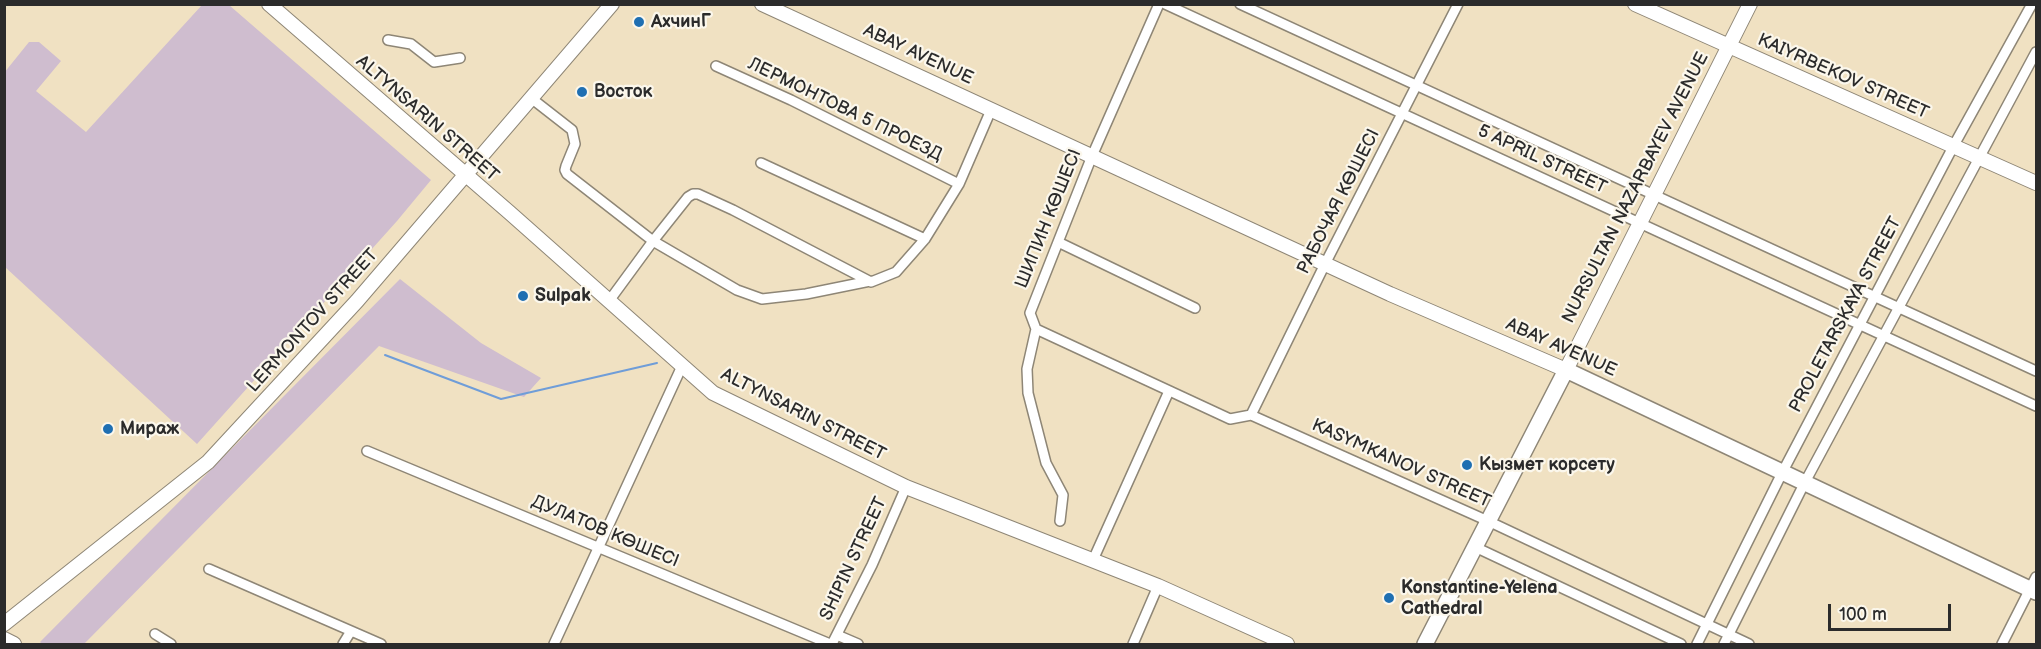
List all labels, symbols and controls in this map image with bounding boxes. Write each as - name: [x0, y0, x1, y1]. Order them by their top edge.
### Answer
- place label: АхчинГ: [651, 11, 711, 33]
- marker: АхчинГ: [632, 15, 646, 29]
- street label: ABAY AVENUE: [860, 20, 976, 90]
- street label: KAIYRBEKOV STREET: [1754, 29, 1932, 125]
- street label: NURSULTAN NAZARBAYEV AVENUE: [1558, 49, 1714, 327]
- street label: ALTYNSARIN STREET: [351, 51, 503, 187]
- street label: ЛЕРМОНТОВА 5 ПРОЕЗД: [744, 53, 946, 167]
- place label: Восток: [594, 81, 652, 103]
- marker: Восток: [575, 85, 589, 99]
- street label: 5 APRIL STREET: [1474, 121, 1610, 199]
- street label: РАБОЧАЯ КӨШЕСІ: [1293, 126, 1385, 278]
- street label: ШИПИН КӨШЕСІ: [1011, 146, 1087, 292]
- street label: PROLETARSKAYA STREET: [1785, 214, 1907, 416]
- street label: LERMONTOV STREET: [243, 245, 383, 397]
- place label: Sulpak: [535, 285, 591, 307]
- marker: Sulpak: [516, 289, 530, 303]
- street label: ABAY AVENUE: [1502, 314, 1620, 382]
- street label: ALTYNSARIN STREET: [717, 364, 889, 466]
- street label: KASYMKANOV STREET: [1308, 415, 1494, 513]
- place label: Мираж: [120, 418, 179, 440]
- marker: Мираж: [101, 422, 115, 436]
- place label: Кызмет корсету: [1479, 454, 1615, 476]
- marker: Кызмет корсету: [1460, 458, 1474, 472]
- street label: ДУЛАТОВ КӨШЕСІ: [528, 491, 682, 573]
- street label: SHIPIN STREET: [816, 494, 892, 624]
- place label: Konstantine-Yelena Cathedral: [1401, 577, 1558, 620]
- marker: Konstantine-Yelena Cathedral: [1382, 591, 1396, 605]
- scale bar: [1831, 592, 1954, 630]
- text: 100 m: [1839, 604, 1887, 625]

